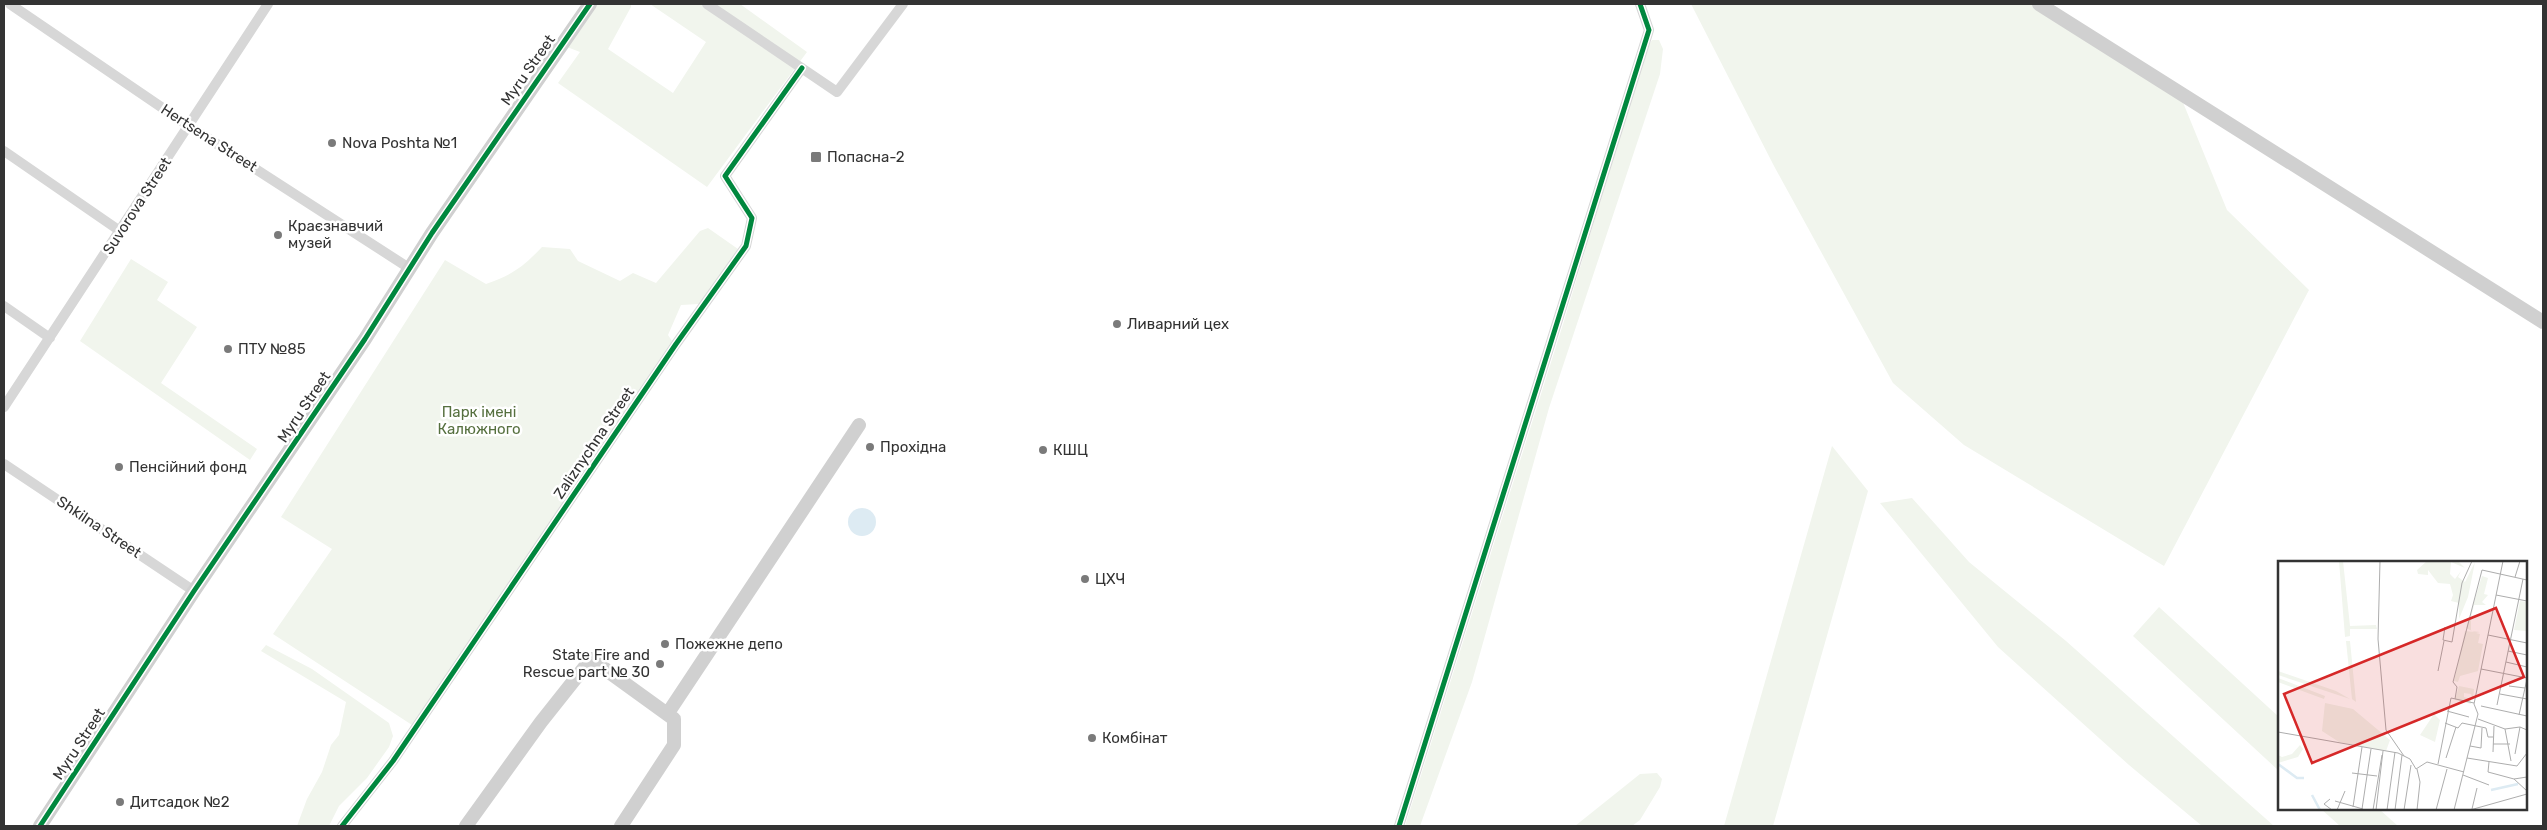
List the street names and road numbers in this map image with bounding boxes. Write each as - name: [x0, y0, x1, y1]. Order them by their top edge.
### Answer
- street label: Myru Street: [497, 31, 559, 109]
- street label: Hertsena Street: [157, 100, 261, 176]
- street label: Suvorova Street: [99, 154, 175, 258]
- street label: Myru Street: [274, 368, 334, 446]
- street label: Zaliznychna Street: [550, 384, 638, 502]
- street label: Shkilna Street: [53, 492, 145, 562]
- street label: Myru Street: [49, 705, 109, 783]

